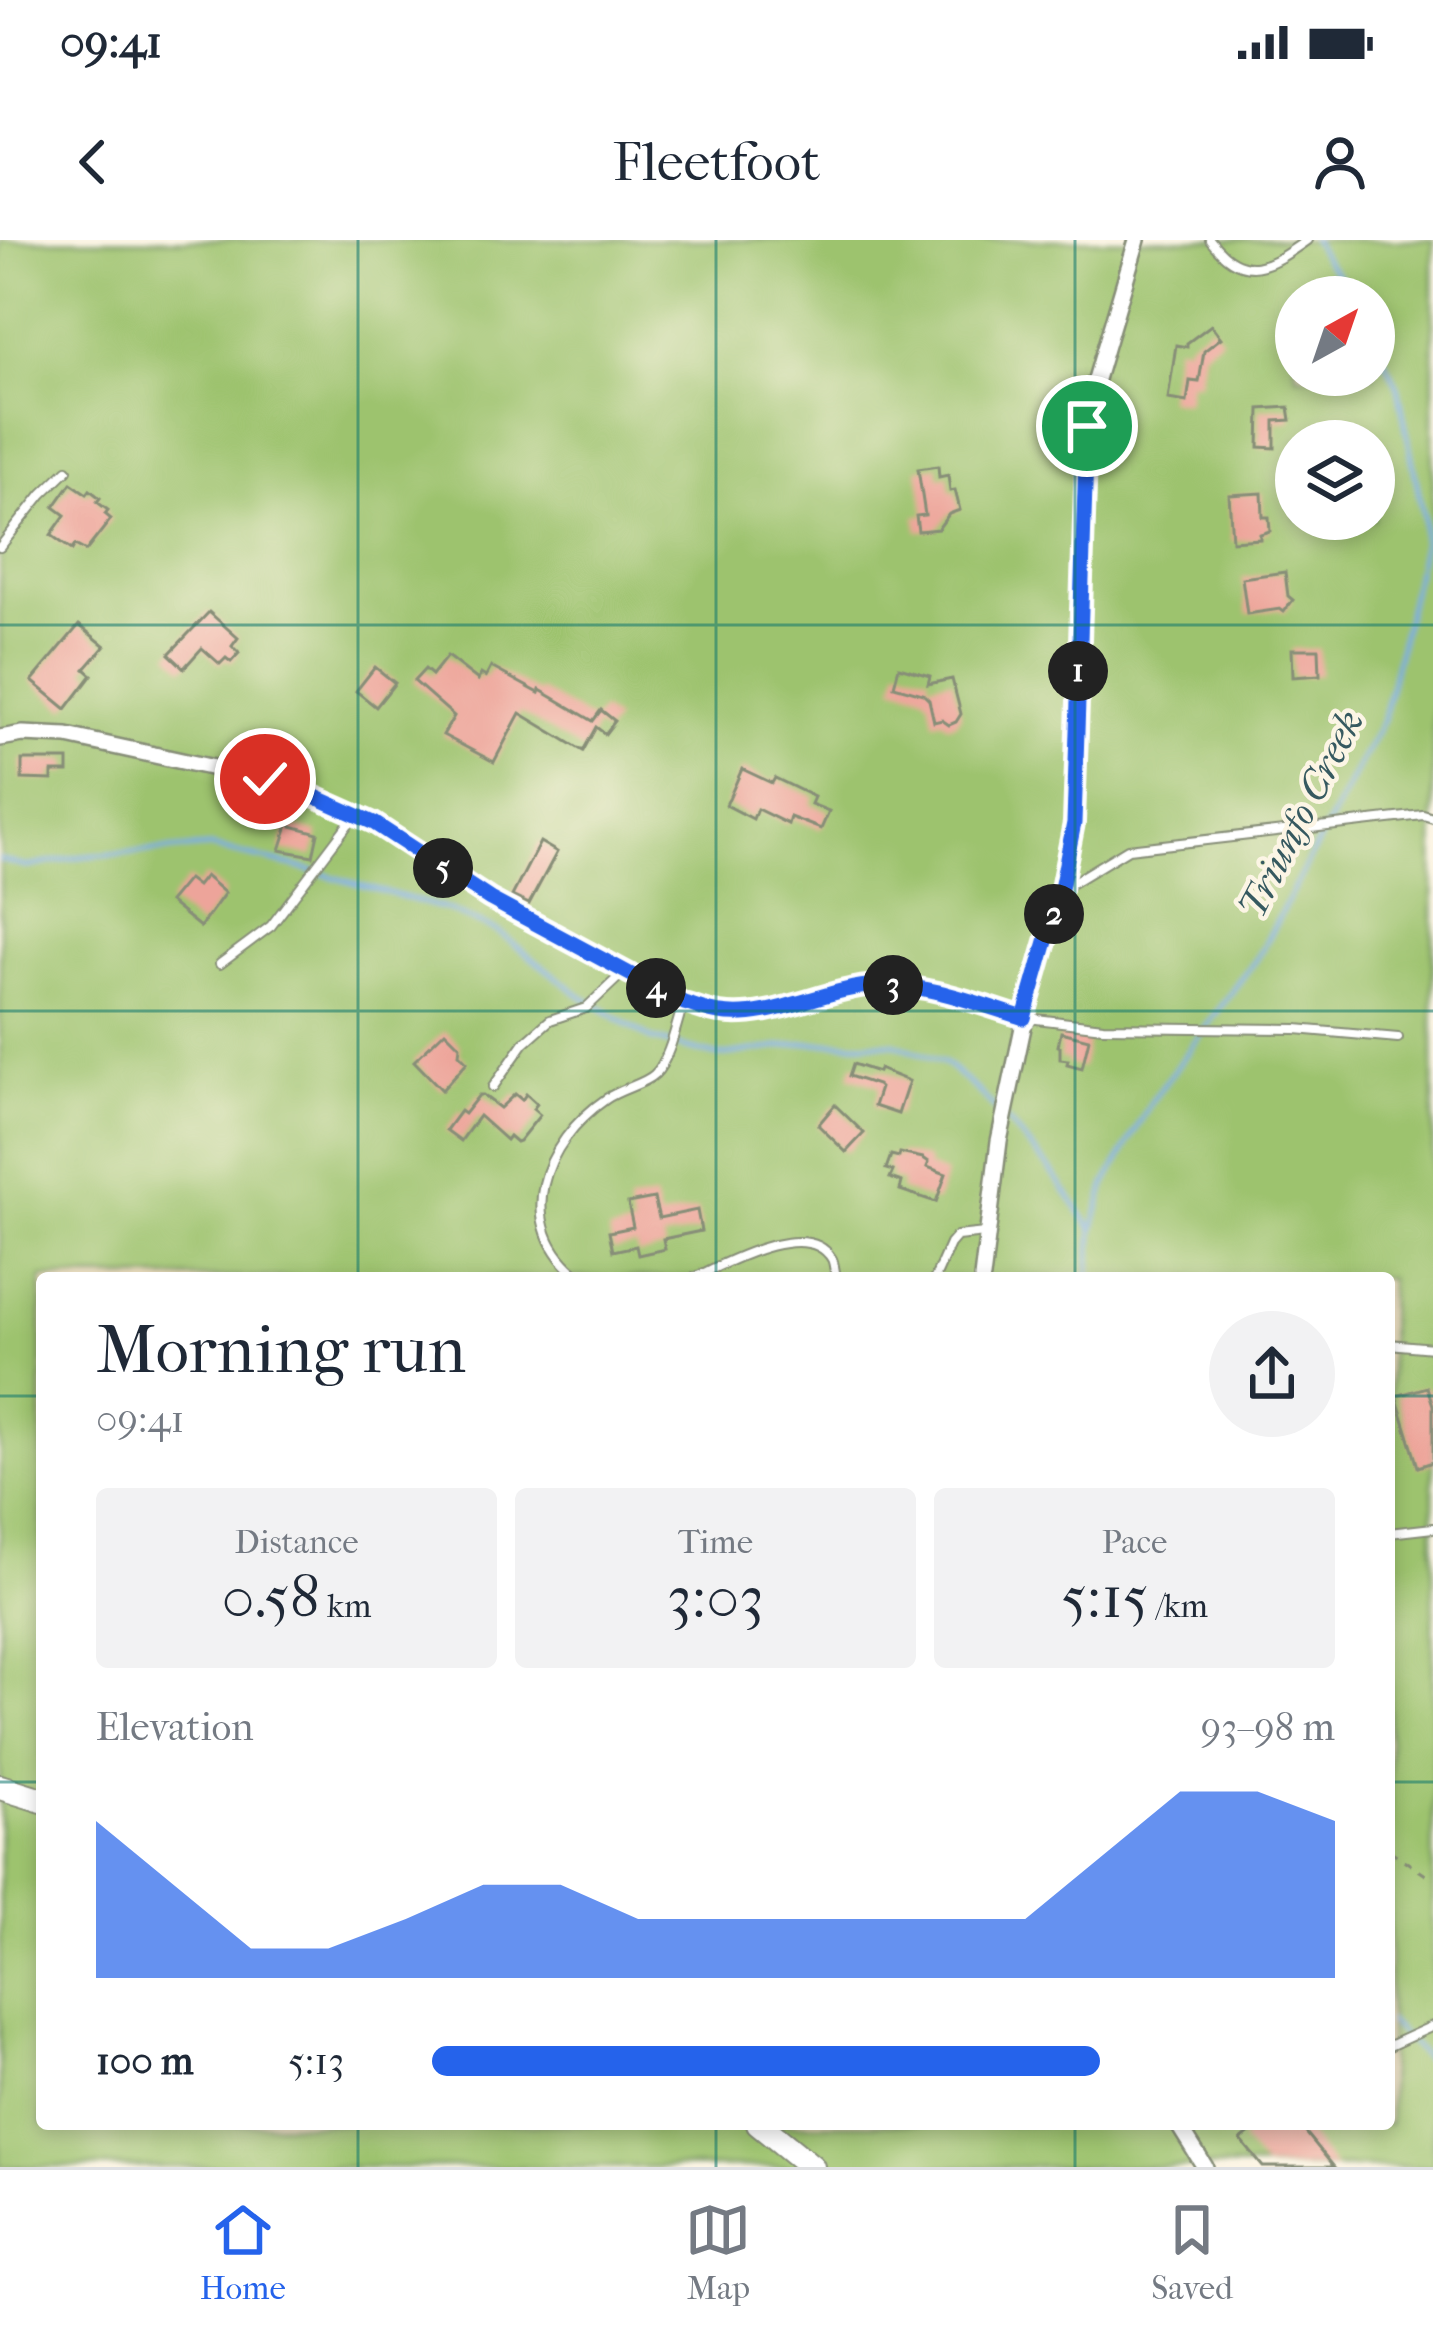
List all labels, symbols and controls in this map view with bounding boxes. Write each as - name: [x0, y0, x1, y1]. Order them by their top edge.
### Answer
- text: 09:41: [60, 16, 162, 69]
- icon: back: [60, 129, 126, 195]
- icon: person: [1307, 129, 1373, 195]
- text: Fleetfoot: [613, 131, 820, 194]
- north arrow: [1275, 276, 1395, 396]
- map controls: [1275, 276, 1395, 540]
- pin: [1036, 375, 1138, 477]
- icon: arrive: [1054, 393, 1120, 459]
- button: layers: [1275, 420, 1395, 540]
- pin: 1: [1048, 641, 1108, 701]
- text: 1: [1072, 651, 1084, 690]
- water label: Triunfo Creek: [1229, 702, 1373, 926]
- pin: [214, 728, 316, 830]
- icon: check: [232, 746, 298, 812]
- pin: 5: [413, 838, 473, 898]
- text: 5: [436, 848, 450, 887]
- pin: 2: [1024, 884, 1084, 944]
- text: 2: [1046, 894, 1062, 933]
- pin: 3: [863, 955, 923, 1015]
- pin: 4: [626, 958, 686, 1018]
- text: 3: [886, 965, 900, 1004]
- text: 4: [646, 968, 666, 1007]
- button: share: [1209, 1311, 1335, 1437]
- text: Morning run: [96, 1312, 466, 1389]
- text: 09:41: [96, 1396, 184, 1442]
- text: Distance: [234, 1523, 359, 1562]
- text: Time: [678, 1523, 753, 1562]
- text: Pace: [1102, 1523, 1167, 1562]
- text: 0.58: [222, 1562, 320, 1633]
- text: 3:03: [667, 1562, 764, 1633]
- text: 5:15: [1061, 1562, 1149, 1633]
- text: km: [320, 1587, 371, 1626]
- text: /km: [1149, 1587, 1208, 1626]
- text: Elevation: [96, 1704, 254, 1750]
- text: 93–98 m: [1201, 1704, 1335, 1750]
- text: 100 m: [96, 2038, 194, 2084]
- text: 5:13: [288, 2038, 344, 2084]
- tab: Home: [200, 2197, 286, 2308]
- tab: Map: [685, 2197, 751, 2308]
- tab: Saved: [1151, 2197, 1233, 2308]

